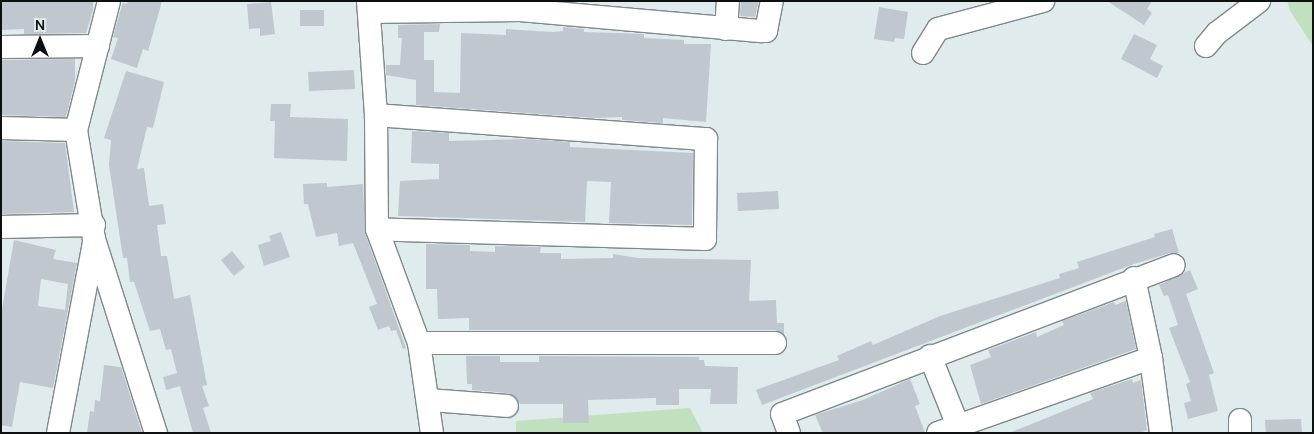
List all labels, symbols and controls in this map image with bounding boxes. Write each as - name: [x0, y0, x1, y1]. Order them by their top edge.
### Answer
- north arrow: [15, 15, 65, 65]
- text: N: [35, 15, 45, 34]

